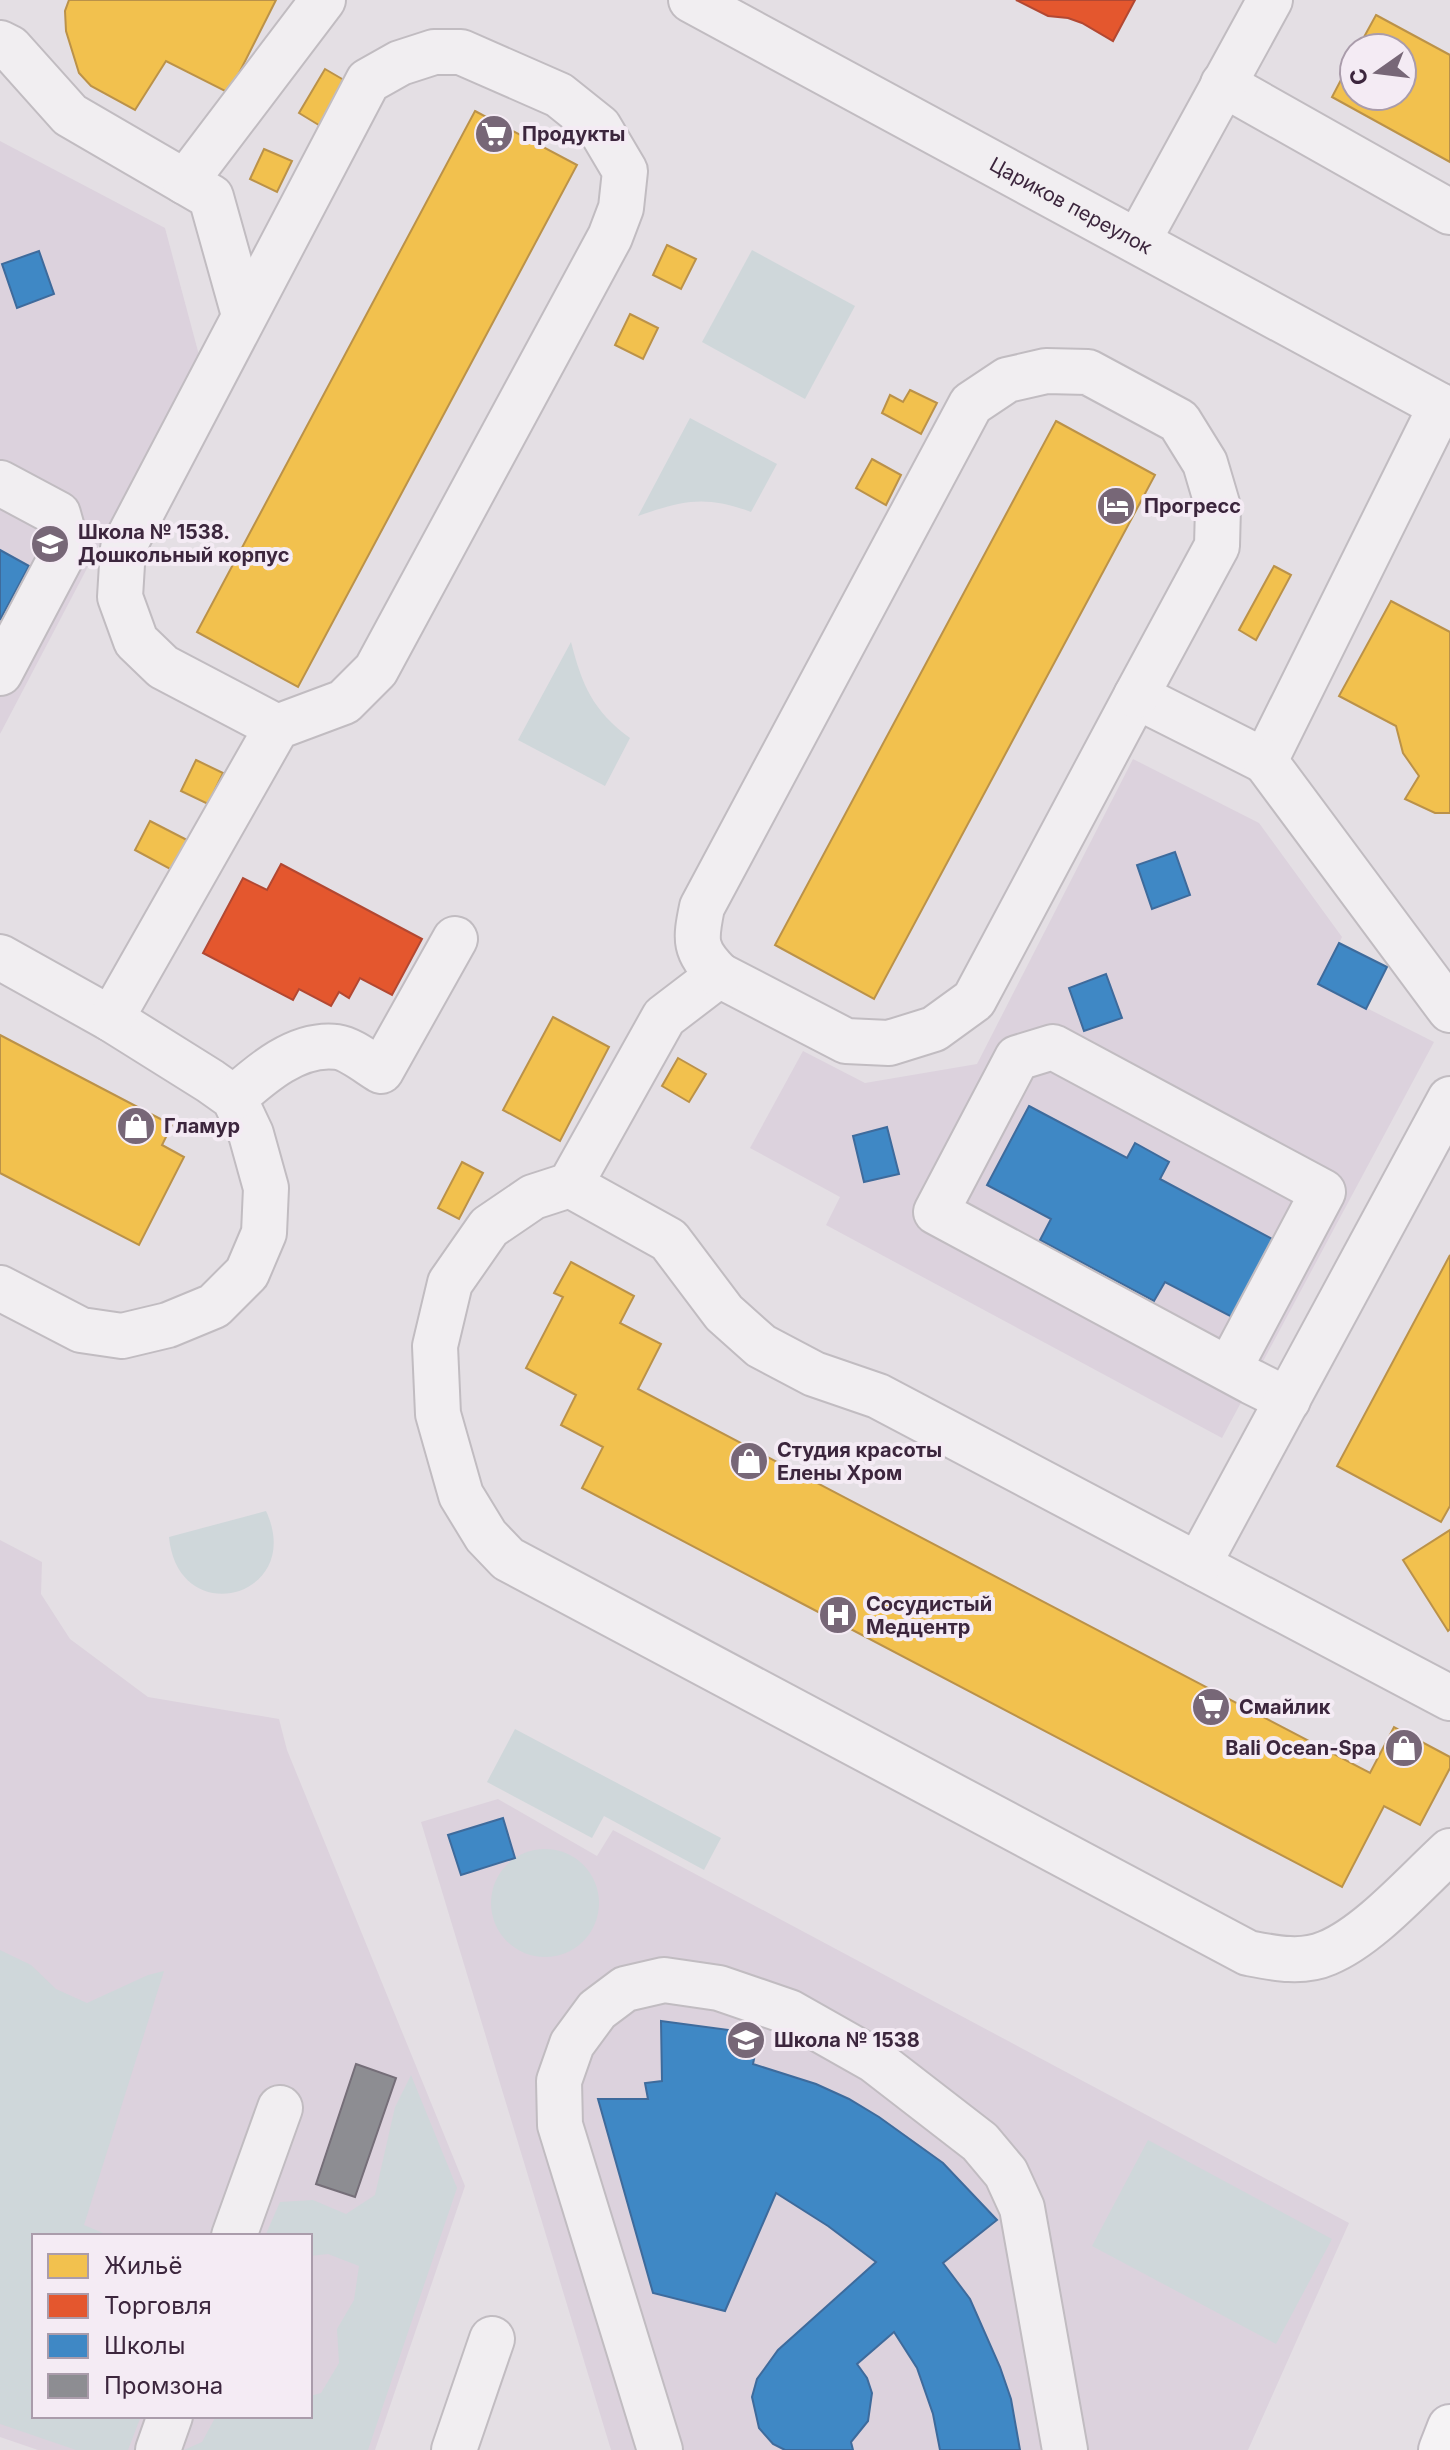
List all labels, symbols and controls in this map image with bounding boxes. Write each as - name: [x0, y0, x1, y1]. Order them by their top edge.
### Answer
- north arrow: [1338, 32, 1418, 112]
- text: С: [1344, 66, 1373, 88]
- supermarket icon: Продукты: [473, 113, 515, 155]
- place label: Продукты: [522, 122, 625, 146]
- street label: Цариков переулок: [986, 152, 1156, 259]
- hotel icon: Прогресс: [1095, 485, 1137, 527]
- place label: Прогресс: [1144, 494, 1241, 518]
- place label: Школа № 1538. Дошкольный корпус: [78, 520, 289, 567]
- school or university icon: Школа № 1538. Дошкольный корпус: [29, 523, 71, 565]
- shop icon: Гламур: [115, 1105, 157, 1147]
- place label: Гламур: [164, 1114, 240, 1138]
- place label: Студия красоты Елены Хром: [777, 1438, 942, 1485]
- shop icon: Студия красоты Елены Хром: [728, 1440, 770, 1482]
- place label: Сосудистый Медцентр: [866, 1592, 992, 1639]
- hospital icon: Сосудистый Медцентр: [817, 1594, 859, 1636]
- supermarket icon: Смайлик: [1190, 1686, 1232, 1728]
- place label: Смайлик: [1239, 1695, 1331, 1719]
- shop icon: Bali Ocean-Spa: [1383, 1727, 1425, 1769]
- place label: Bali Ocean-Spa: [1225, 1736, 1376, 1760]
- school or university icon: Школа № 1538: [725, 2019, 767, 2061]
- place label: Школа № 1538: [774, 2028, 920, 2052]
- legend: [32, 2234, 312, 2418]
- text: Жильё: [104, 2251, 182, 2280]
- text: Торговля: [104, 2291, 212, 2320]
- text: Школы: [104, 2331, 185, 2360]
- text: Промзона: [104, 2371, 223, 2400]

